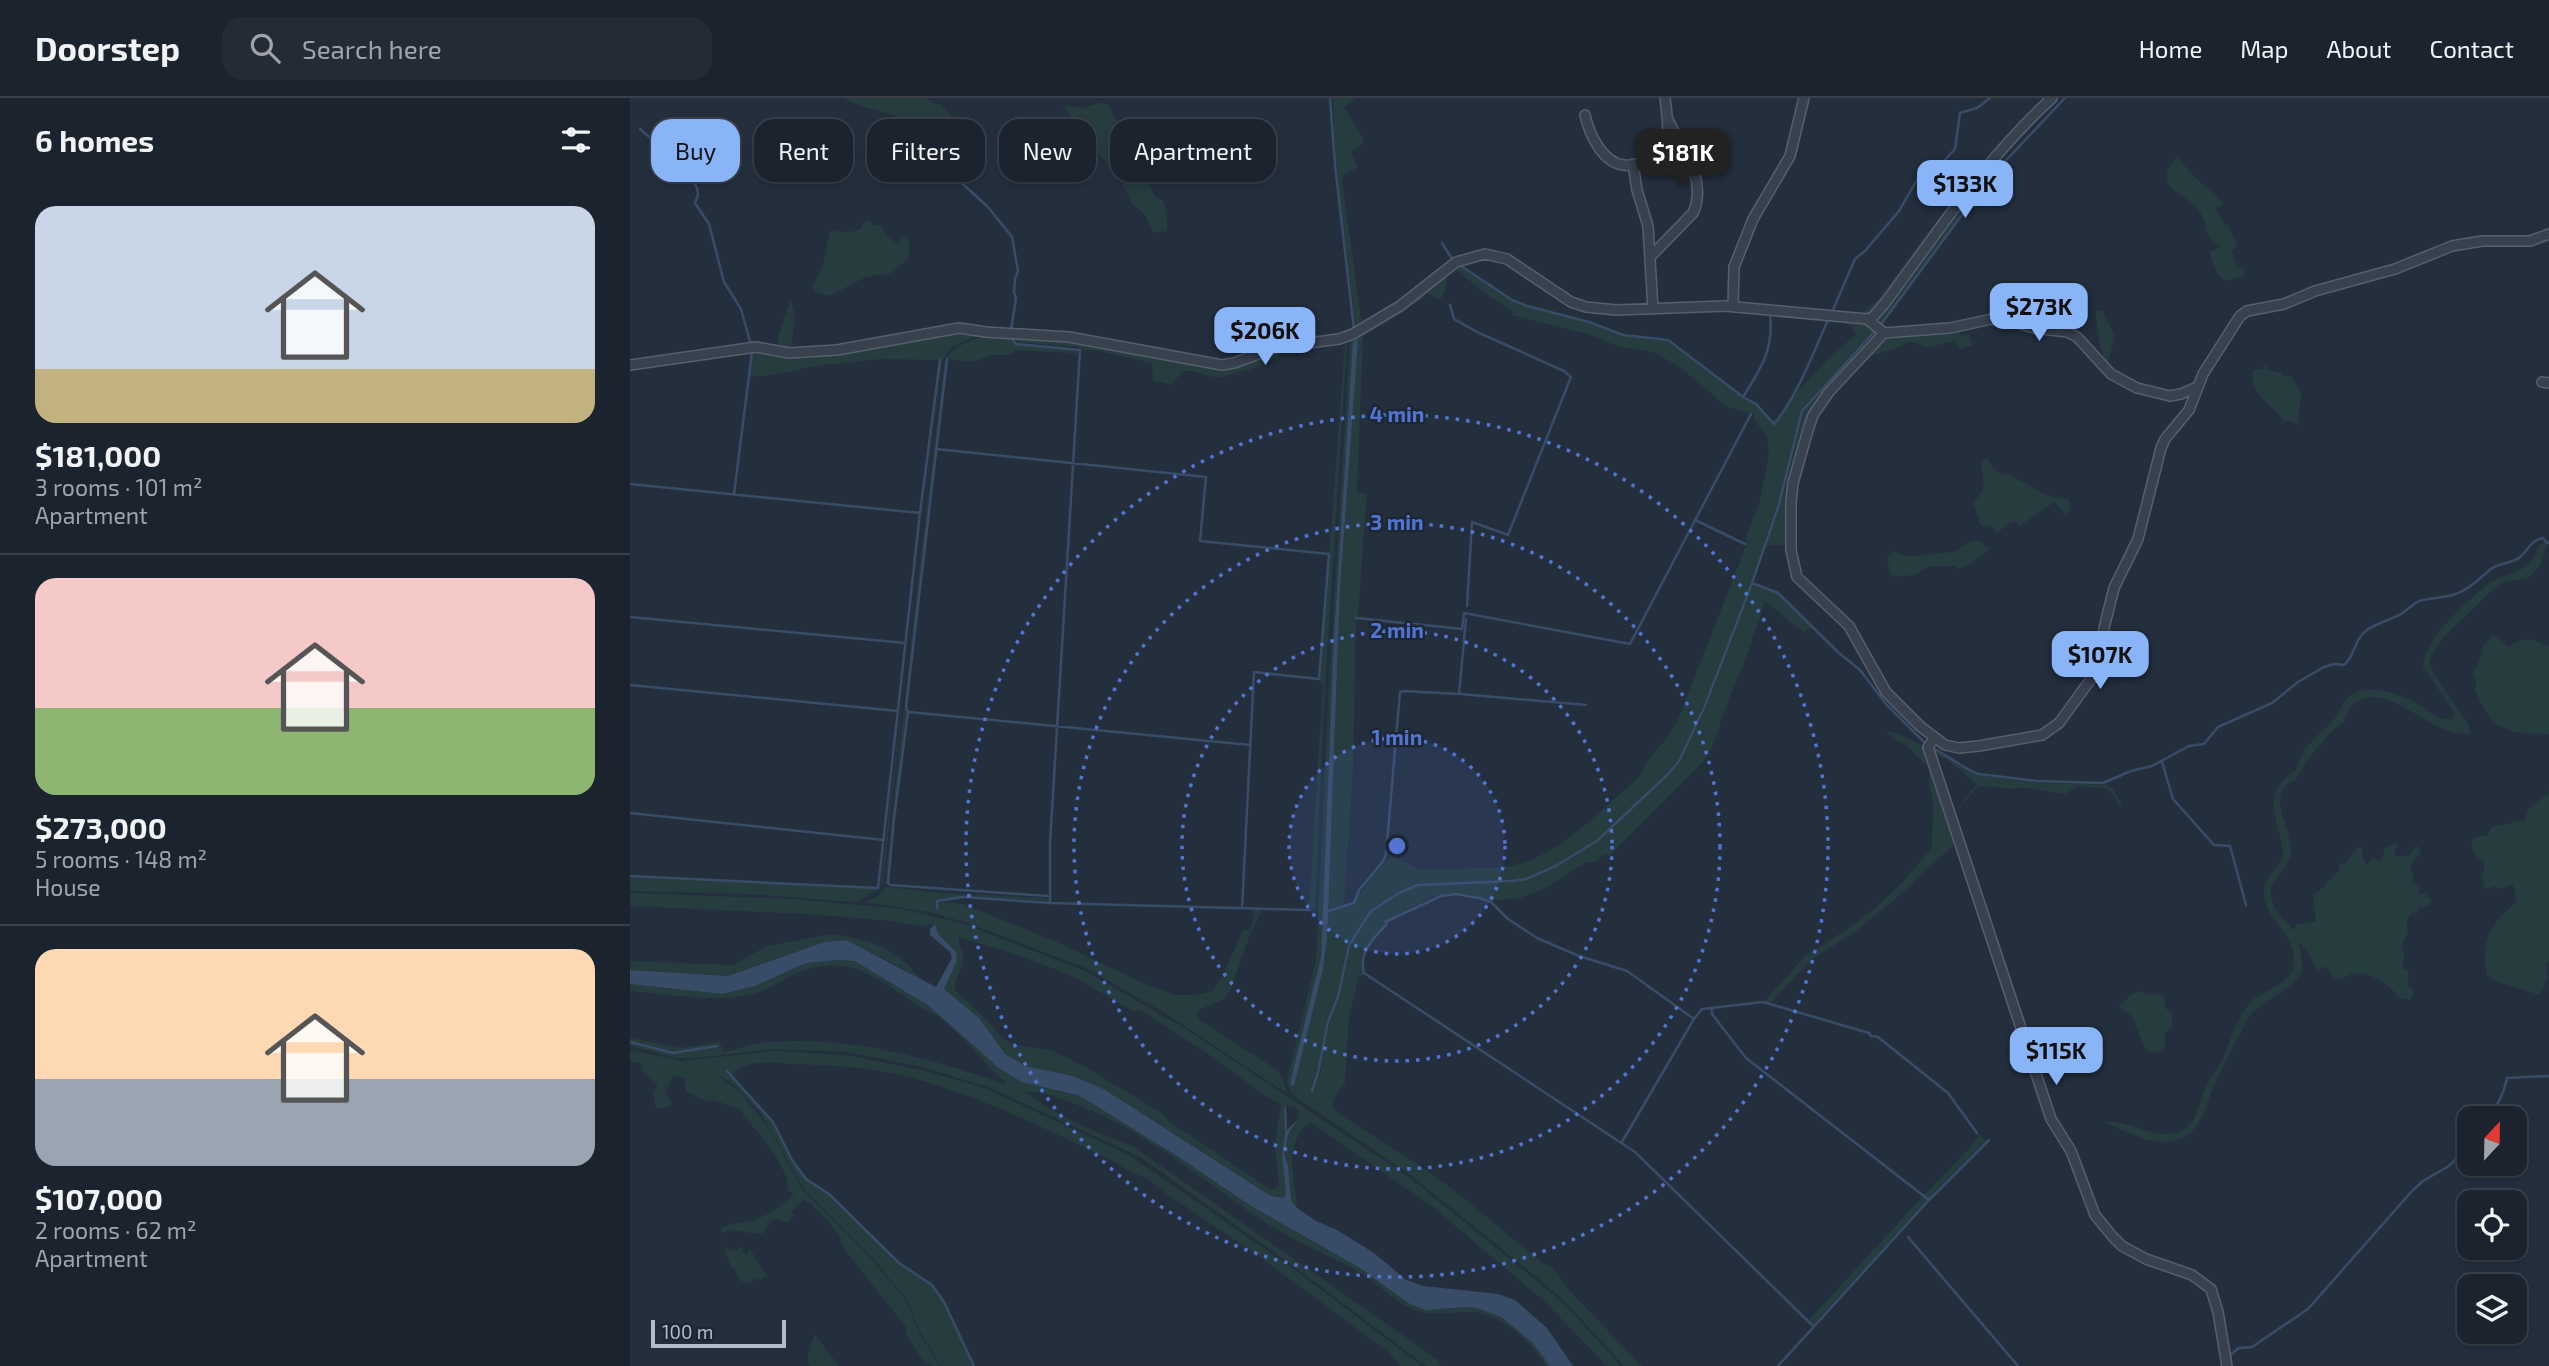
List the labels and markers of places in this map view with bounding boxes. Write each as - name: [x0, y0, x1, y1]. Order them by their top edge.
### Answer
- pin: $181K: [1634, 130, 1732, 189]
- pin: $133K: [1916, 160, 2014, 220]
- pin: $273K: [1990, 284, 2088, 343]
- pin: $206K: [1216, 308, 1314, 367]
- pin: $107K: [2051, 632, 2149, 691]
- centre of rings: [1385, 834, 1409, 858]
- pin: $115K: [2007, 1028, 2105, 1087]

